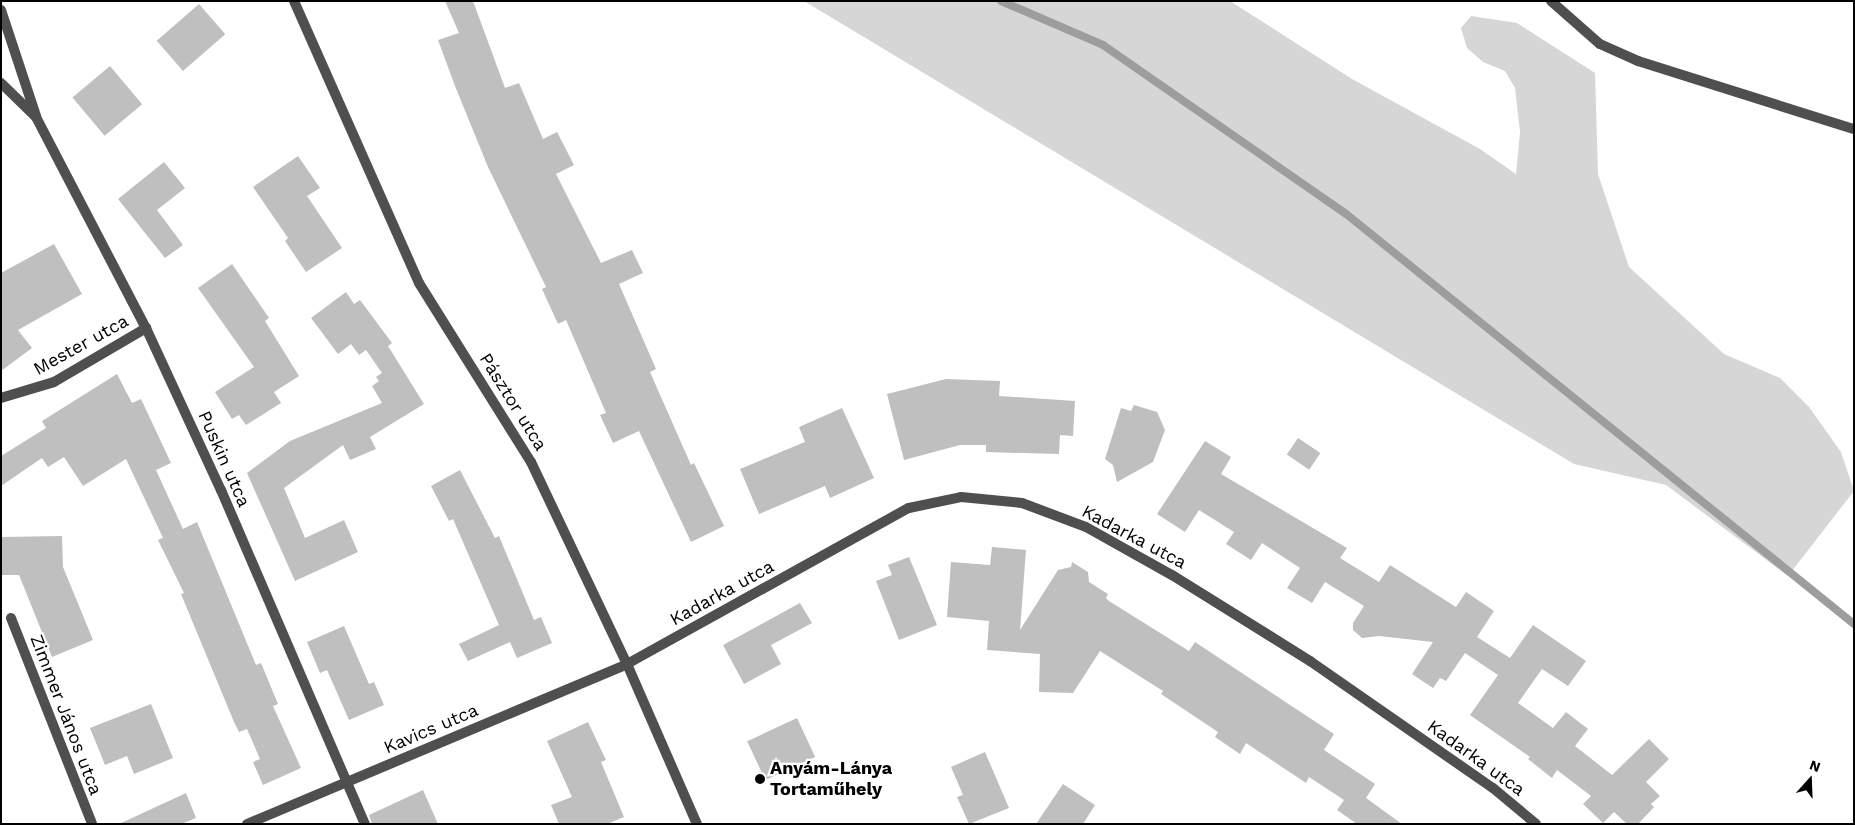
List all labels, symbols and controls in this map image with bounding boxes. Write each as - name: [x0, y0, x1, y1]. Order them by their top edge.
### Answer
- street label: Mester utca: [30, 310, 132, 380]
- street label: Pásztor utca: [474, 349, 552, 455]
- street label: Puskin utca: [193, 408, 255, 510]
- street label: Kadarka utca: [1078, 500, 1190, 574]
- street label: Kadarka utca: [666, 555, 778, 631]
- street label: Zimmer János utca: [25, 631, 107, 799]
- street label: Kavics utca: [381, 699, 481, 759]
- street label: Kadarka utca: [1423, 715, 1529, 801]
- north arrow: [1785, 755, 1835, 805]
- text: N: [1808, 757, 1823, 775]
- place label: Anyám-Lánya Tortaműhely: [770, 758, 892, 801]
- marker: Anyám-Lánya Tortaműhely: [754, 773, 766, 785]

